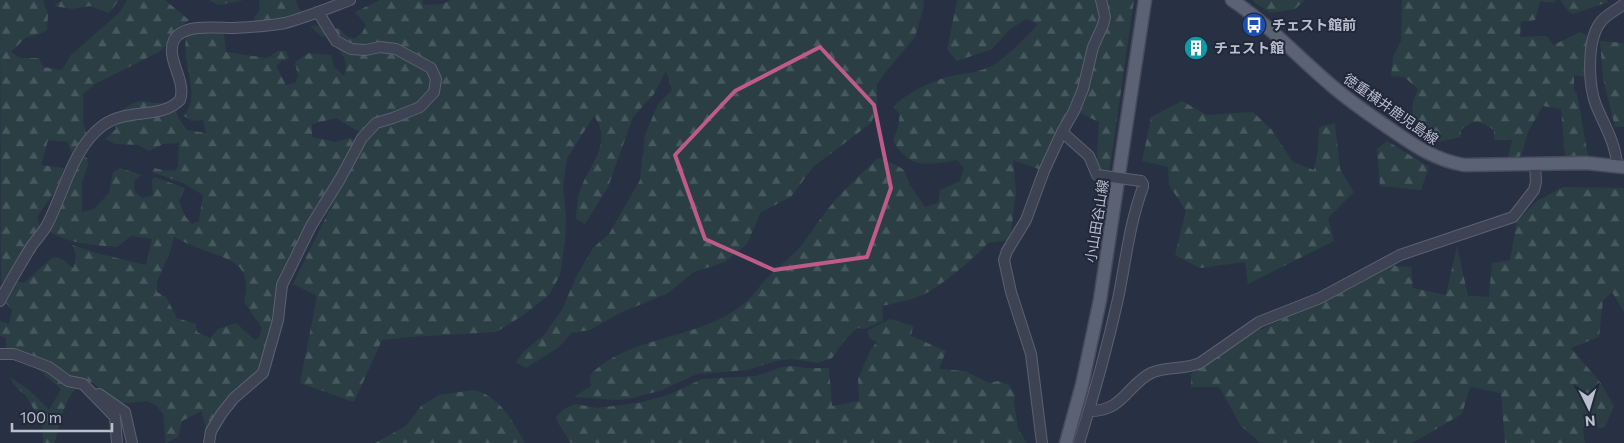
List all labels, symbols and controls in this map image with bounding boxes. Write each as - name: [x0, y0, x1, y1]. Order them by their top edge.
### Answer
- bus stop icon: チェスト館前: [1241, 12, 1267, 38]
- place label: チェスト館前: [1272, 16, 1356, 33]
- building icon: チェスト館: [1183, 35, 1209, 61]
- place label: チェスト館: [1214, 39, 1284, 56]
- street label: 徳重横井鹿児島線: [1341, 70, 1442, 148]
- street label: 小山田谷山線: [1082, 178, 1111, 264]
- north arrow: [1564, 383, 1614, 433]
- scale bar: [12, 400, 112, 432]
- text: 100 m: [20, 408, 62, 426]
- text: N: [1584, 413, 1596, 430]

